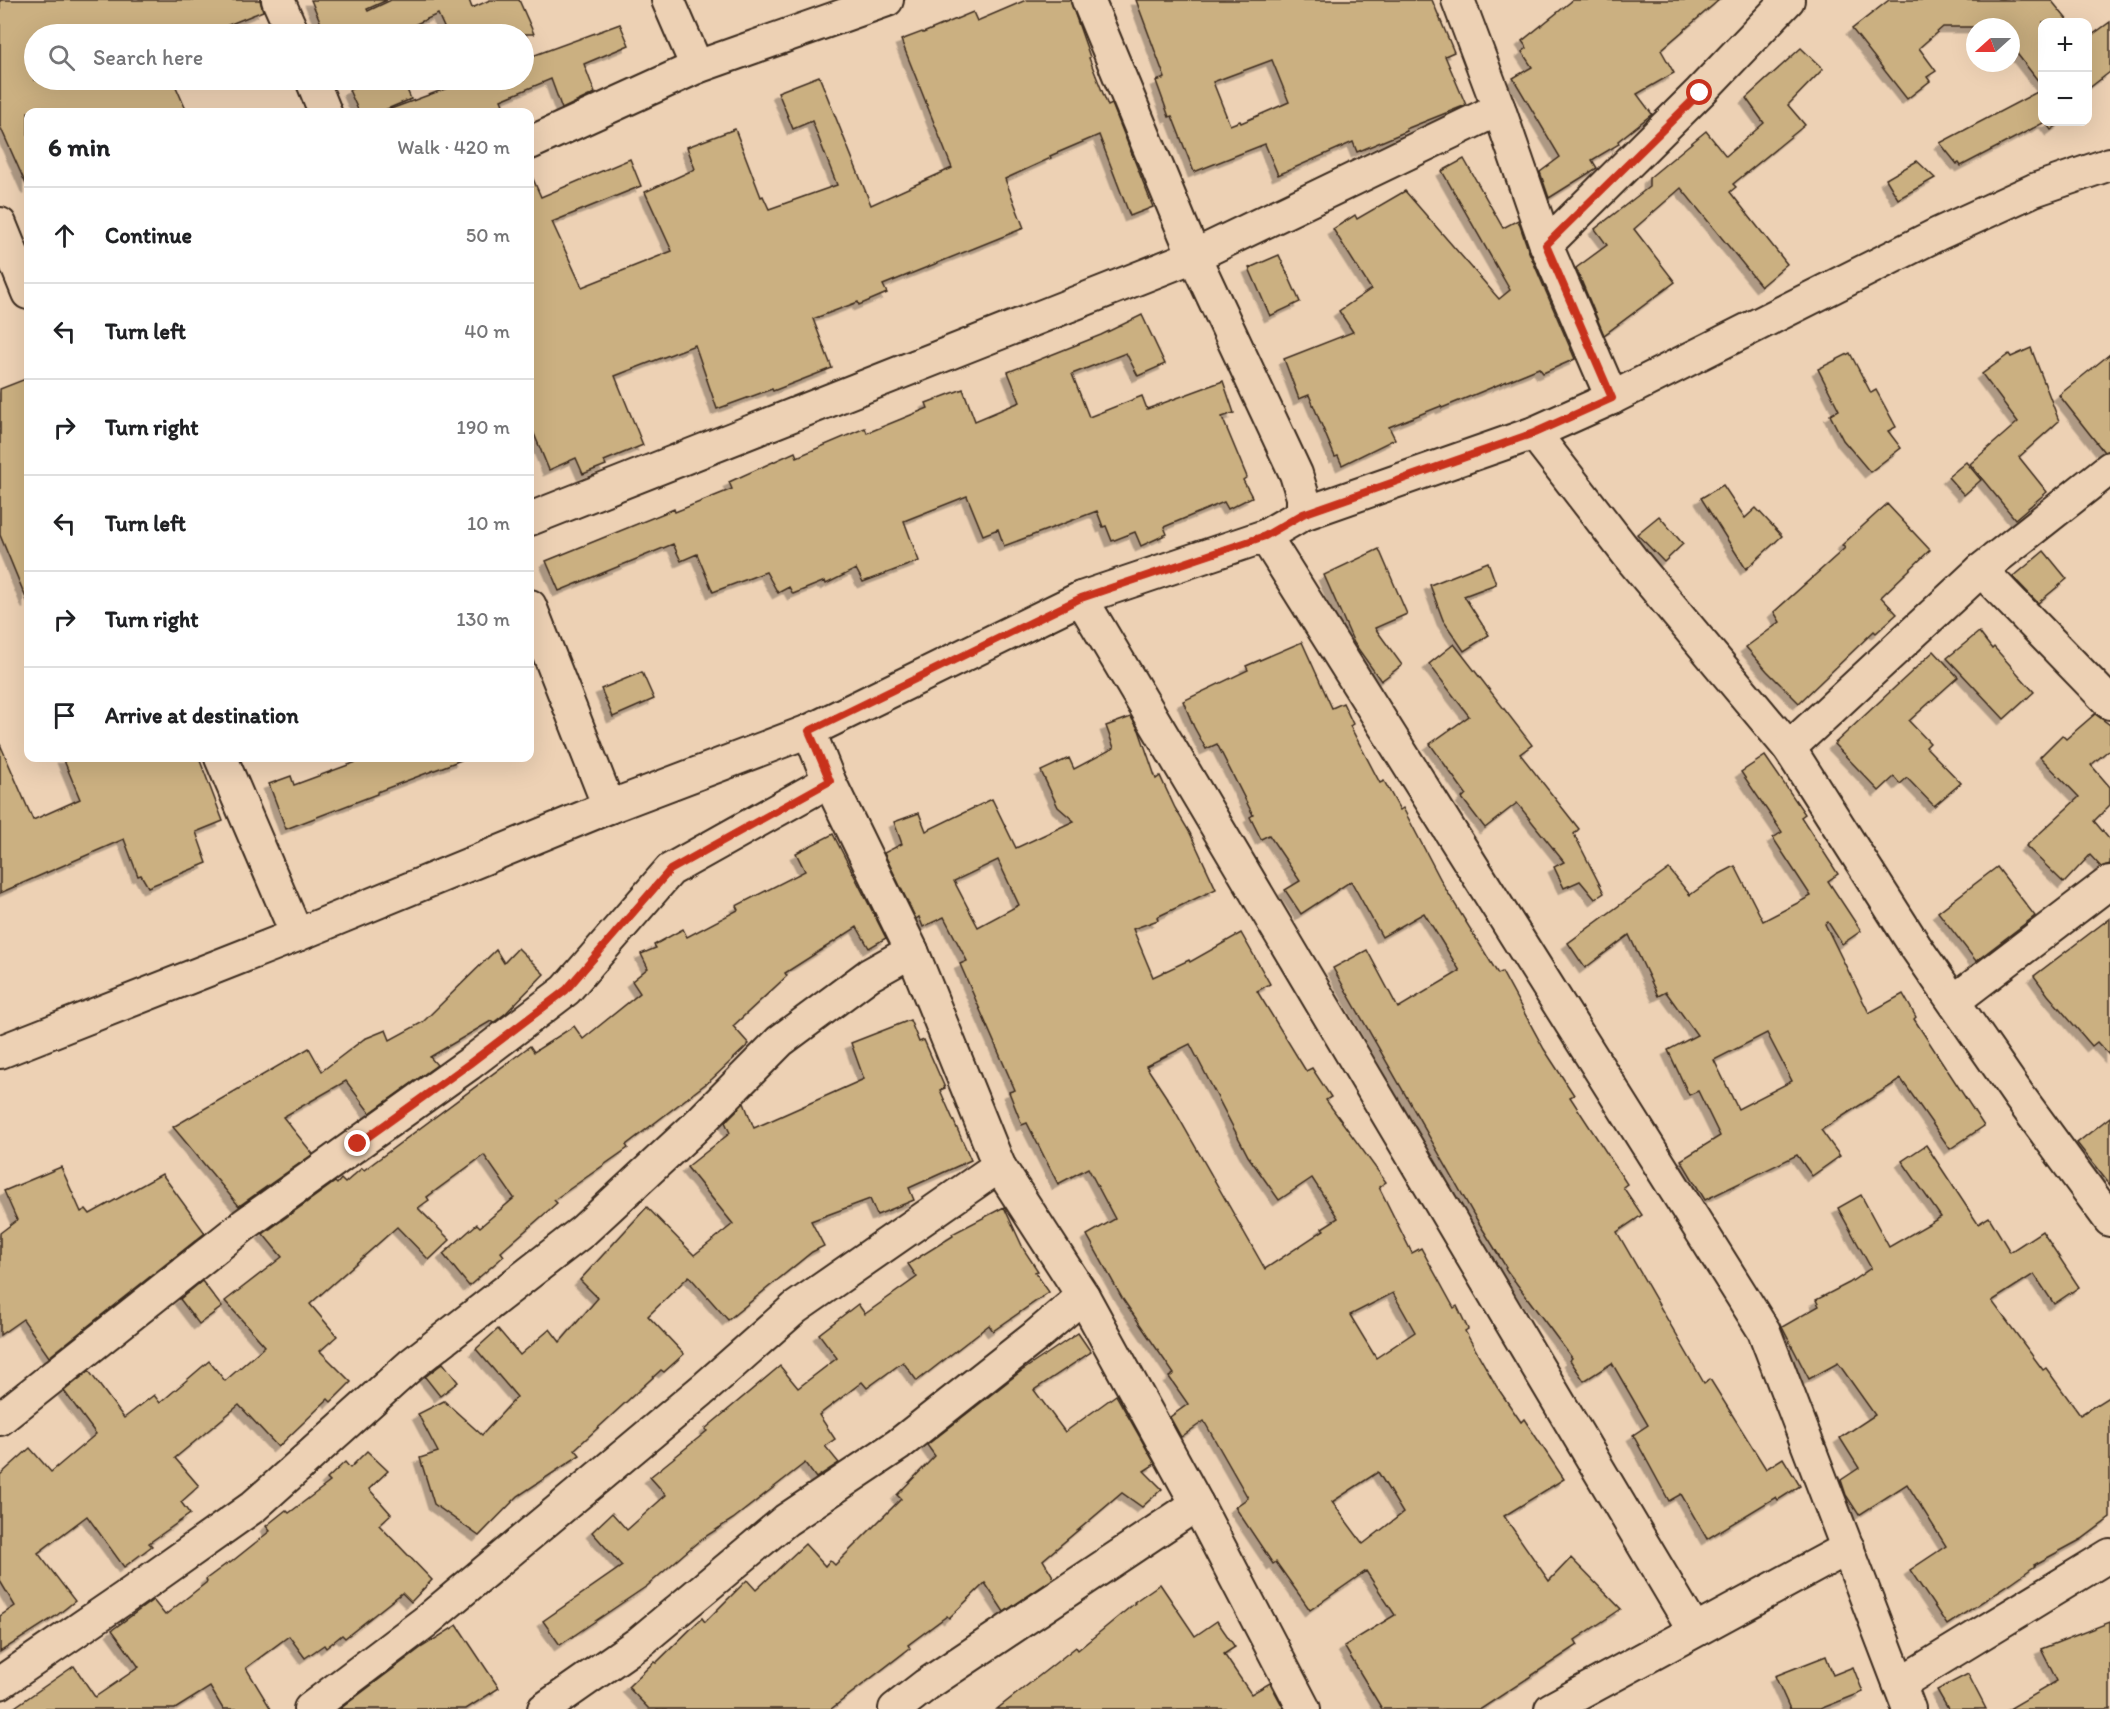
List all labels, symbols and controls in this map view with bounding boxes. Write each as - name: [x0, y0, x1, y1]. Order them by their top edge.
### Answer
- north arrow: [1966, 18, 2020, 72]
- map controls: [2038, 18, 2092, 126]
- button: +: [2038, 18, 2092, 72]
- search box: [24, 24, 534, 90]
- icon: search: [45, 41, 78, 74]
- text: Search here: [93, 44, 203, 71]
- button: −: [2038, 72, 2092, 126]
- route start: [1686, 79, 1712, 105]
- text: 6 min: [48, 131, 110, 163]
- text: Walk · 420 m: [397, 135, 510, 159]
- icon: ahead: [48, 219, 81, 252]
- text: Continue: [105, 222, 192, 249]
- text: 50 m: [466, 223, 510, 247]
- icon: left: [48, 315, 81, 348]
- text: Turn left: [105, 318, 186, 345]
- text: 40 m: [464, 319, 510, 343]
- icon: right: [48, 411, 81, 444]
- text: Turn right: [105, 414, 199, 441]
- text: 190 m: [457, 415, 510, 439]
- icon: left: [48, 507, 81, 540]
- text: Turn left: [105, 510, 186, 537]
- text: 10 m: [467, 511, 510, 535]
- icon: right: [48, 603, 81, 636]
- text: Turn right: [105, 606, 199, 633]
- text: 130 m: [456, 607, 510, 631]
- icon: arrive: [48, 699, 81, 732]
- text: Arrive at destination: [105, 702, 299, 729]
- route end: [344, 1130, 370, 1156]

